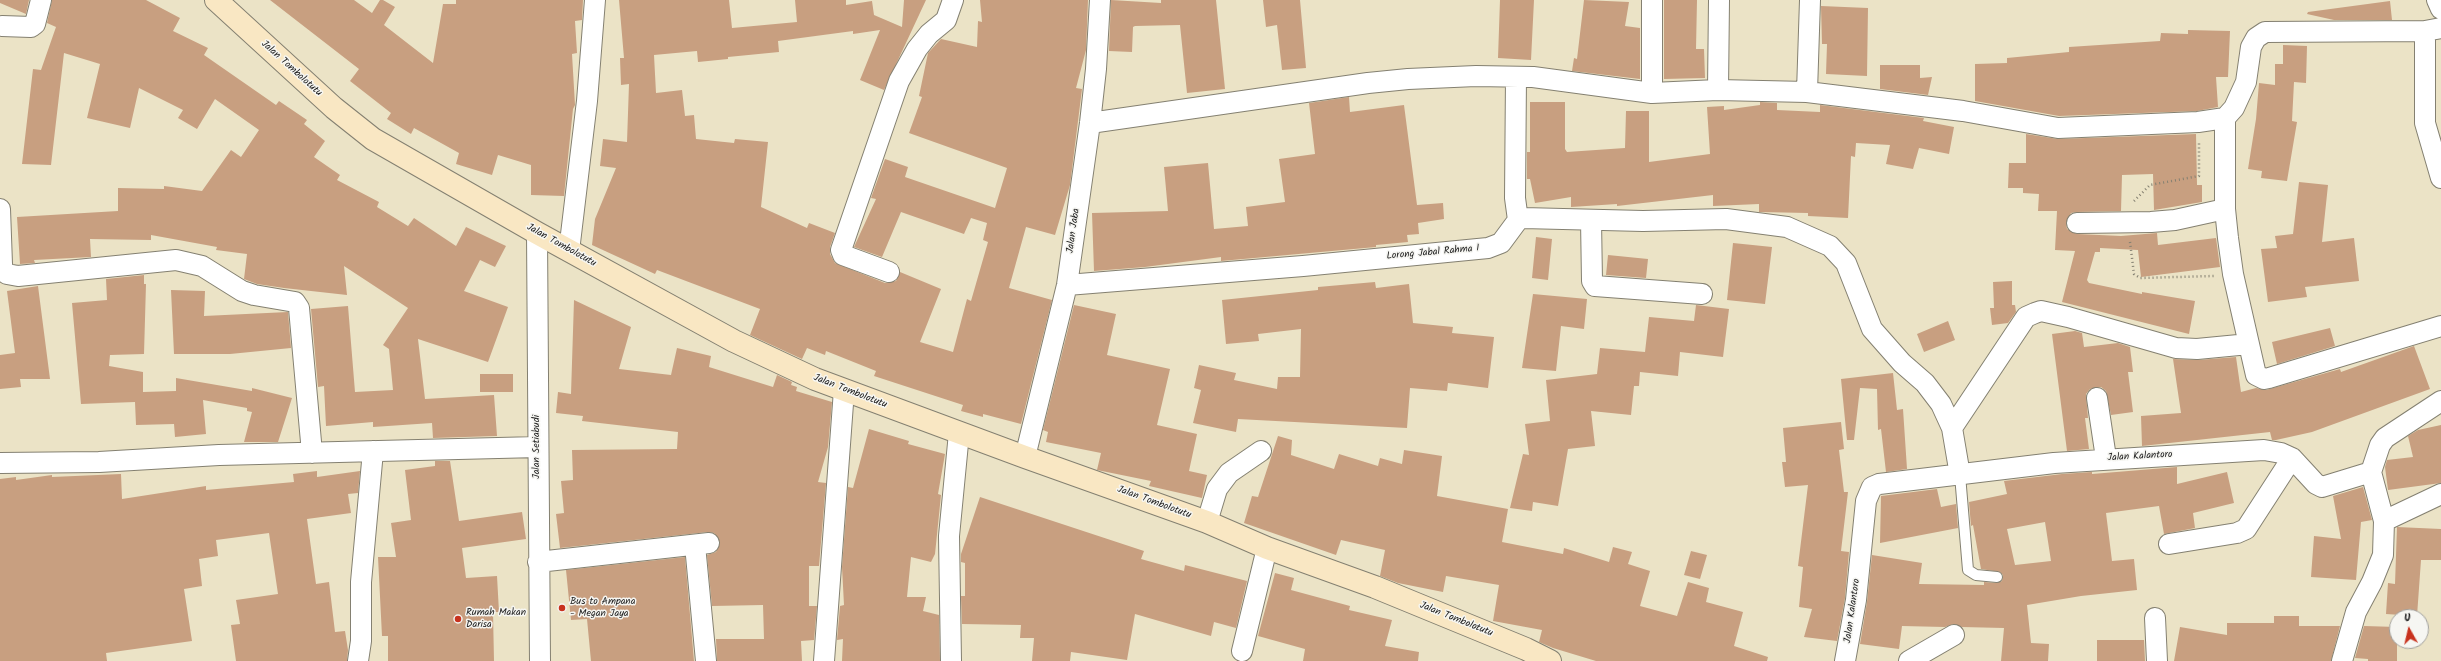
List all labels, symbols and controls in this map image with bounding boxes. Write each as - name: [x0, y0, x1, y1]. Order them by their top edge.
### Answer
- street label: Jalan Tombolotutu: [258, 39, 324, 99]
- street label: Jalan Jaba: [1065, 208, 1083, 254]
- street label: Jalan Tombolotutu: [524, 222, 598, 270]
- street label: Lorong Jabal Rahma I: [1386, 243, 1480, 263]
- street label: Jalan Tombolotutu: [812, 372, 888, 412]
- street label: Jalan Setiabudi: [531, 415, 543, 479]
- street label: Jalan Kalantoro: [2107, 449, 2173, 465]
- street label: Jalan Tombolotutu: [1115, 484, 1193, 522]
- street label: Jalan Kalantoro: [1843, 578, 1863, 644]
- place label: Bus to Ampana - Megan Jaya: [570, 596, 635, 620]
- street label: Jalan Tombolotutu: [1418, 600, 1494, 640]
- marker: Bus to Ampana - Megan Jaya: [557, 603, 567, 613]
- place label: Rumah Makan Darisa: [466, 607, 526, 630]
- north arrow: [2389, 609, 2429, 649]
- text: U: [2403, 609, 2412, 627]
- marker: Rumah Makan Darisa: [453, 614, 463, 624]

